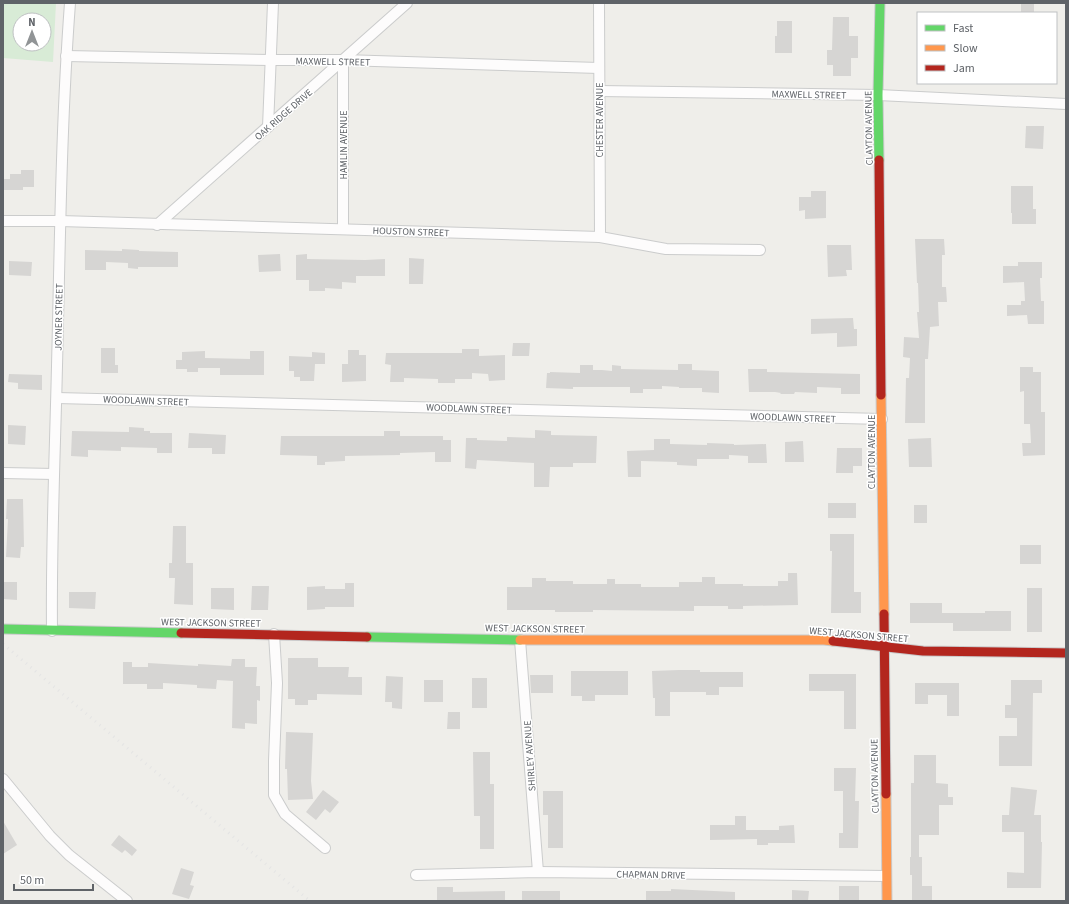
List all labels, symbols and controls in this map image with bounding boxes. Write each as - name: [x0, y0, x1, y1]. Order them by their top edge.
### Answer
- north arrow: [12, 12, 52, 52]
- legend: [917, 12, 1057, 84]
- text: N: [28, 15, 36, 30]
- text: Fast: [953, 20, 973, 37]
- text: Slow: [953, 40, 978, 57]
- street label: MAXWELL STREET: [295, 54, 371, 70]
- text: Jam: [953, 60, 975, 77]
- street label: CHESTER AVENUE: [593, 83, 607, 157]
- street label: OAK RIDGE DRIVE: [252, 86, 316, 144]
- street label: MAXWELL STREET: [771, 87, 847, 103]
- street label: CLAYTON AVENUE: [861, 91, 877, 165]
- street label: HAMLIN AVENUE: [337, 110, 351, 180]
- street label: HOUSTON STREET: [372, 224, 450, 240]
- street label: JOYNER STREET: [51, 283, 67, 351]
- street label: WOODLAWN STREET: [103, 393, 190, 410]
- street label: WOODLAWN STREET: [426, 401, 513, 418]
- street label: WOODLAWN STREET: [750, 410, 837, 427]
- street label: CLAYTON AVENUE: [865, 415, 879, 489]
- street label: WEST JACKSON STREET: [161, 615, 262, 631]
- street label: WEST JACKSON STREET: [485, 621, 586, 637]
- street label: WEST JACKSON STREET: [809, 624, 910, 646]
- street label: SHIRLEY AVENUE: [521, 720, 539, 792]
- street label: CLAYTON AVENUE: [867, 739, 883, 813]
- scale bar: [14, 866, 93, 892]
- street label: CHAPMAN DRIVE: [616, 867, 686, 883]
- text: 50 m: [20, 872, 44, 889]

